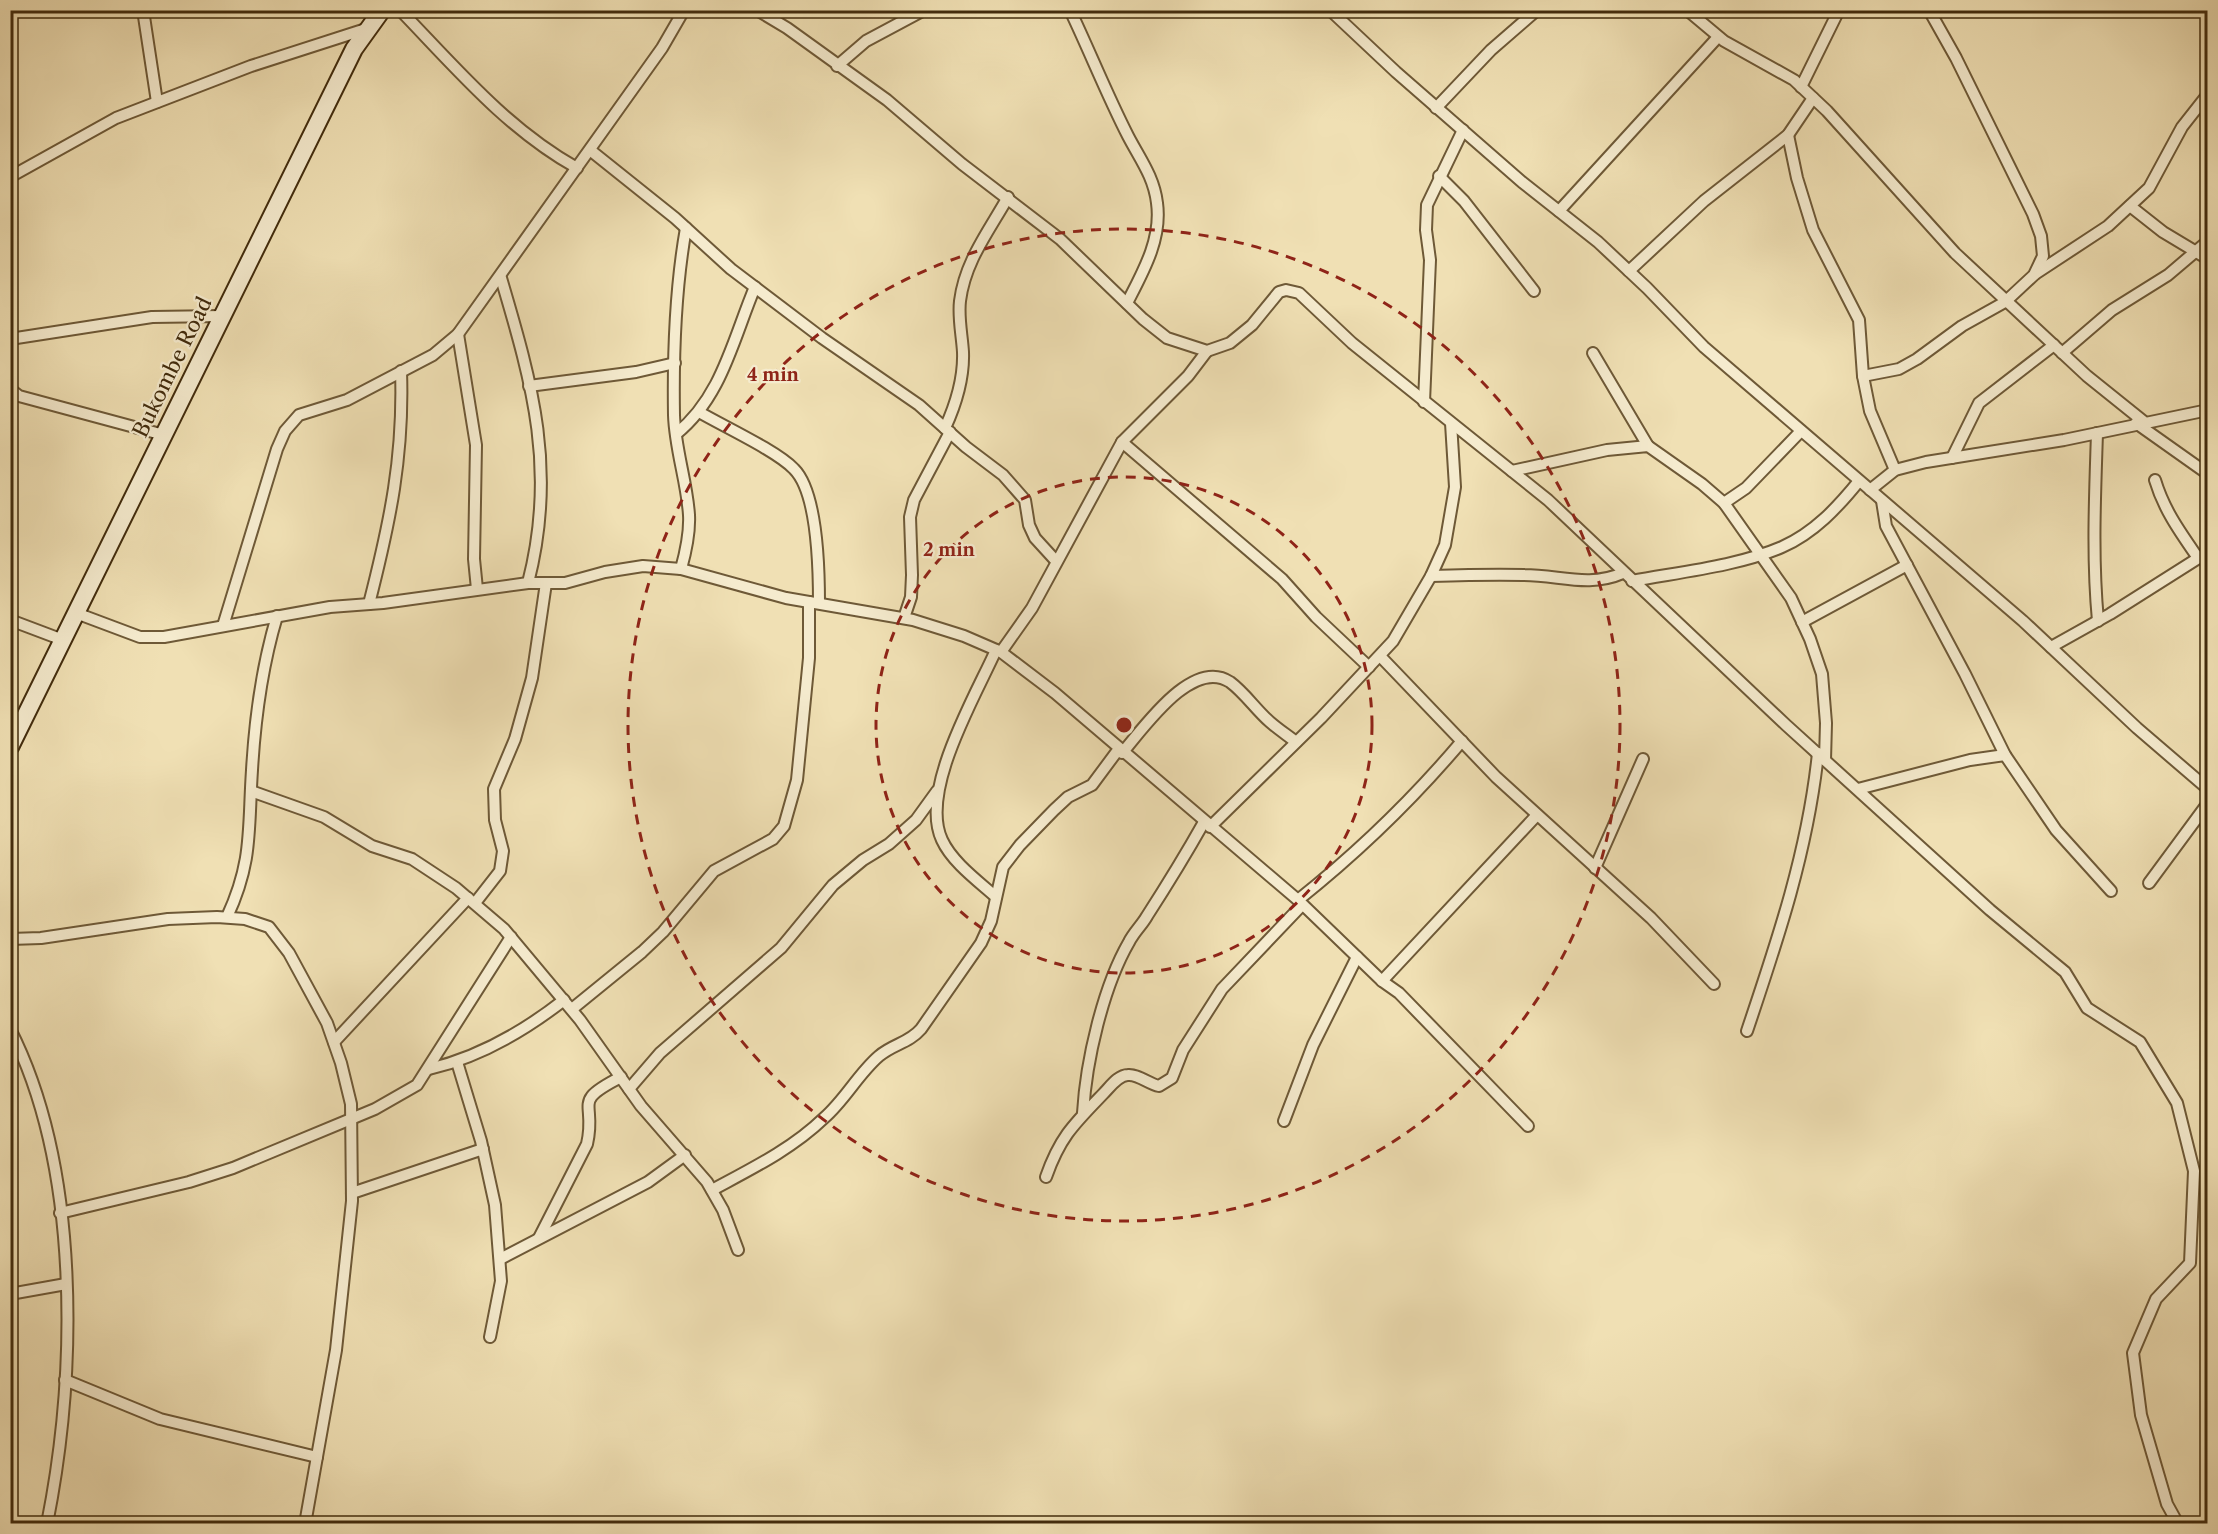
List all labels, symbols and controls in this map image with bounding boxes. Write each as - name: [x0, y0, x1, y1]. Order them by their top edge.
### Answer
- street label: Bukombe Road: [127, 292, 217, 441]
- text: 4 min: [747, 364, 800, 386]
- text: 2 min: [923, 539, 976, 561]
- centre of rings: [1114, 715, 1134, 735]

